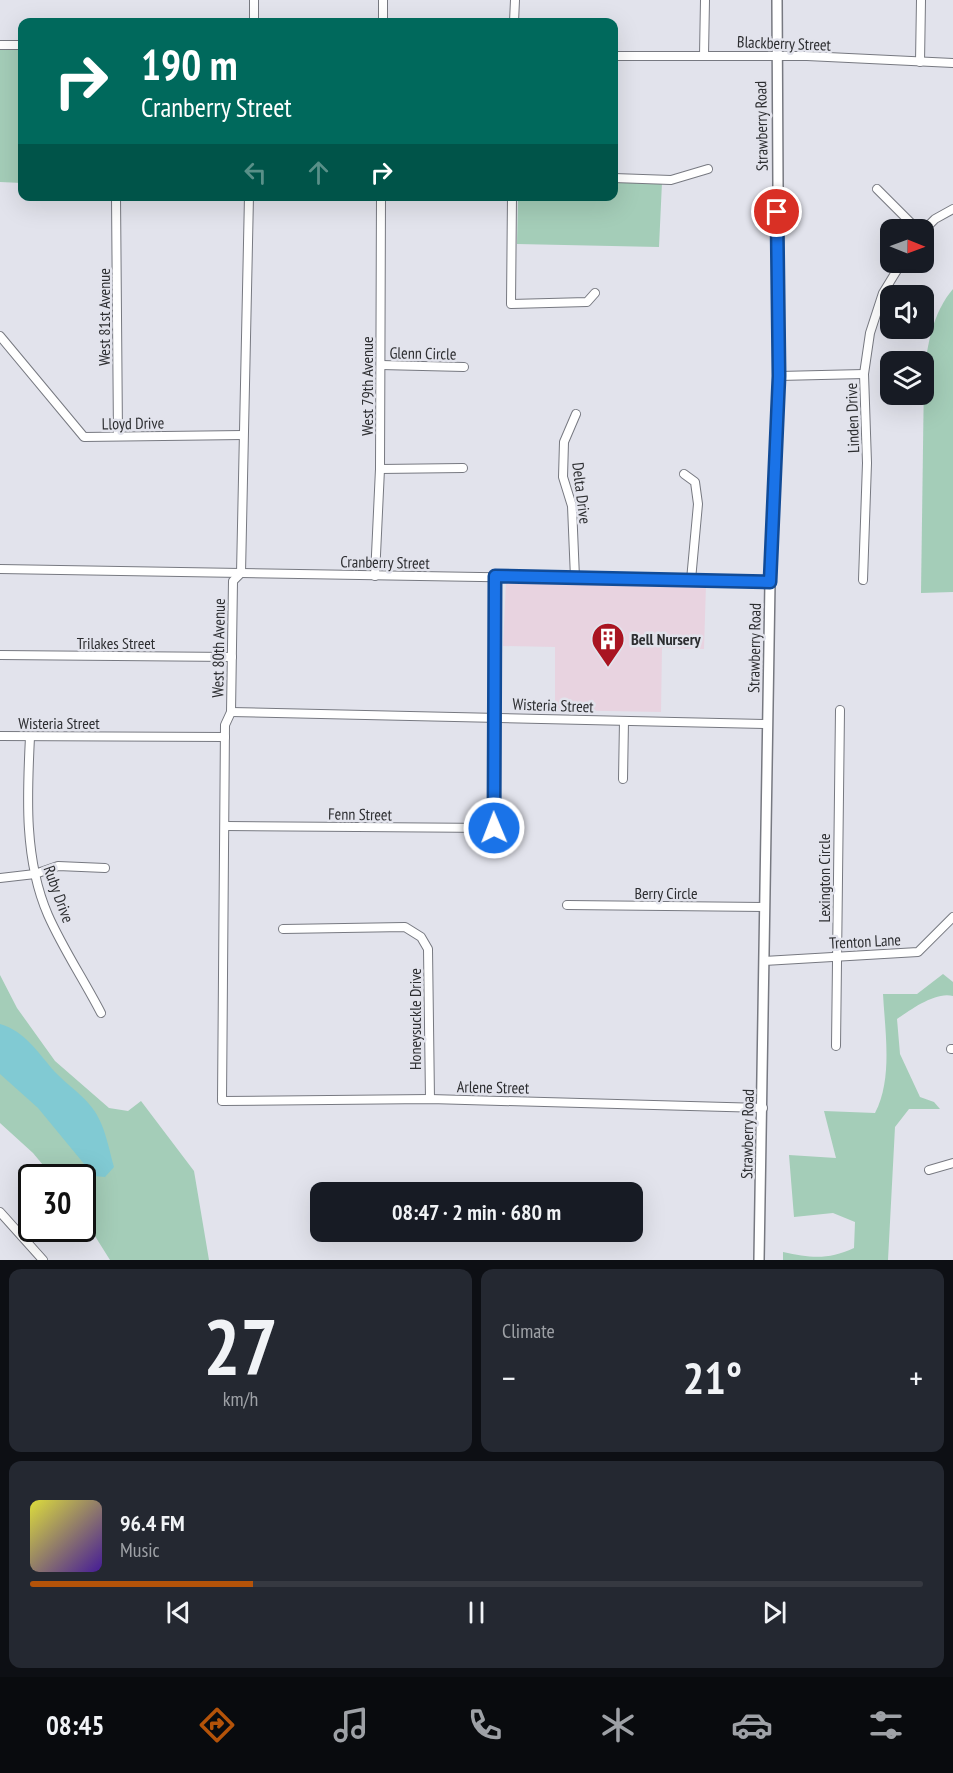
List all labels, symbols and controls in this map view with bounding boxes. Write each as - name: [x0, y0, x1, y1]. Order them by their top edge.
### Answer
- street label: Blackberry Street: [737, 31, 832, 55]
- text: 190 m: [141, 37, 238, 92]
- icon: right: [42, 42, 120, 120]
- street label: Strawberry Road: [750, 81, 772, 171]
- text: Cranberry Street: [141, 90, 292, 124]
- icon: left: [239, 156, 272, 189]
- icon: ahead: [302, 156, 335, 189]
- icon: right: [365, 156, 398, 189]
- pin: [751, 186, 802, 237]
- icon: arrive: [760, 195, 793, 228]
- north arrow: [880, 219, 934, 273]
- map controls: [880, 219, 934, 405]
- street label: West 81st Avenue: [94, 268, 114, 366]
- button: sound: [880, 285, 934, 339]
- street label: West 79th Avenue: [357, 336, 377, 436]
- street label: Glenn Circle: [389, 342, 457, 364]
- button: layers: [880, 351, 934, 405]
- street label: Linden Drive: [841, 383, 863, 453]
- street label: Lloyd Drive: [102, 412, 164, 434]
- street label: Delta Drive: [568, 461, 596, 525]
- street label: Cranberry Street: [340, 551, 430, 573]
- street label: West 80th Avenue: [207, 598, 229, 698]
- street label: Strawberry Road: [743, 603, 765, 693]
- building icon: Bell Nursery: [590, 621, 626, 668]
- place label: Bell Nursery: [631, 629, 701, 649]
- street label: Trilakes Street: [77, 633, 156, 653]
- street label: Wisteria Street: [512, 694, 595, 716]
- street label: Wisteria Street: [18, 713, 100, 733]
- position arrow: [462, 796, 526, 860]
- street label: Fenn Street: [328, 803, 393, 825]
- street label: Lexington Circle: [814, 833, 834, 923]
- street label: Ruby Drive: [39, 863, 79, 925]
- street label: Berry Circle: [634, 883, 698, 903]
- street label: Trenton Lane: [829, 929, 901, 953]
- street label: Honeysuckle Drive: [405, 968, 425, 1070]
- street label: Arlene Street: [457, 1076, 530, 1098]
- street label: Strawberry Road: [736, 1089, 758, 1179]
- speed limit sign: 30: [18, 1164, 96, 1242]
- text: 08:47 · 2 min · 680 m: [392, 1198, 561, 1226]
- text: 27: [203, 1296, 278, 1397]
- text: Climate: [502, 1318, 555, 1344]
- text: 21°: [683, 1348, 742, 1406]
- text: −: [502, 1356, 516, 1399]
- text: +: [909, 1356, 923, 1399]
- text: km/h: [223, 1386, 258, 1412]
- text: 96.4 FM: [120, 1509, 185, 1537]
- text: Music: [120, 1537, 160, 1563]
- icon: previous: [162, 1596, 195, 1629]
- icon: pause: [460, 1596, 493, 1629]
- icon: next: [758, 1596, 791, 1629]
- icon: directions: [196, 1704, 238, 1746]
- icon: music: [330, 1704, 372, 1746]
- icon: phone: [464, 1704, 506, 1746]
- icon: climate: [597, 1704, 639, 1746]
- icon: car: [731, 1704, 773, 1746]
- icon: filters: [865, 1704, 907, 1746]
- text: 08:45: [46, 1708, 104, 1742]

